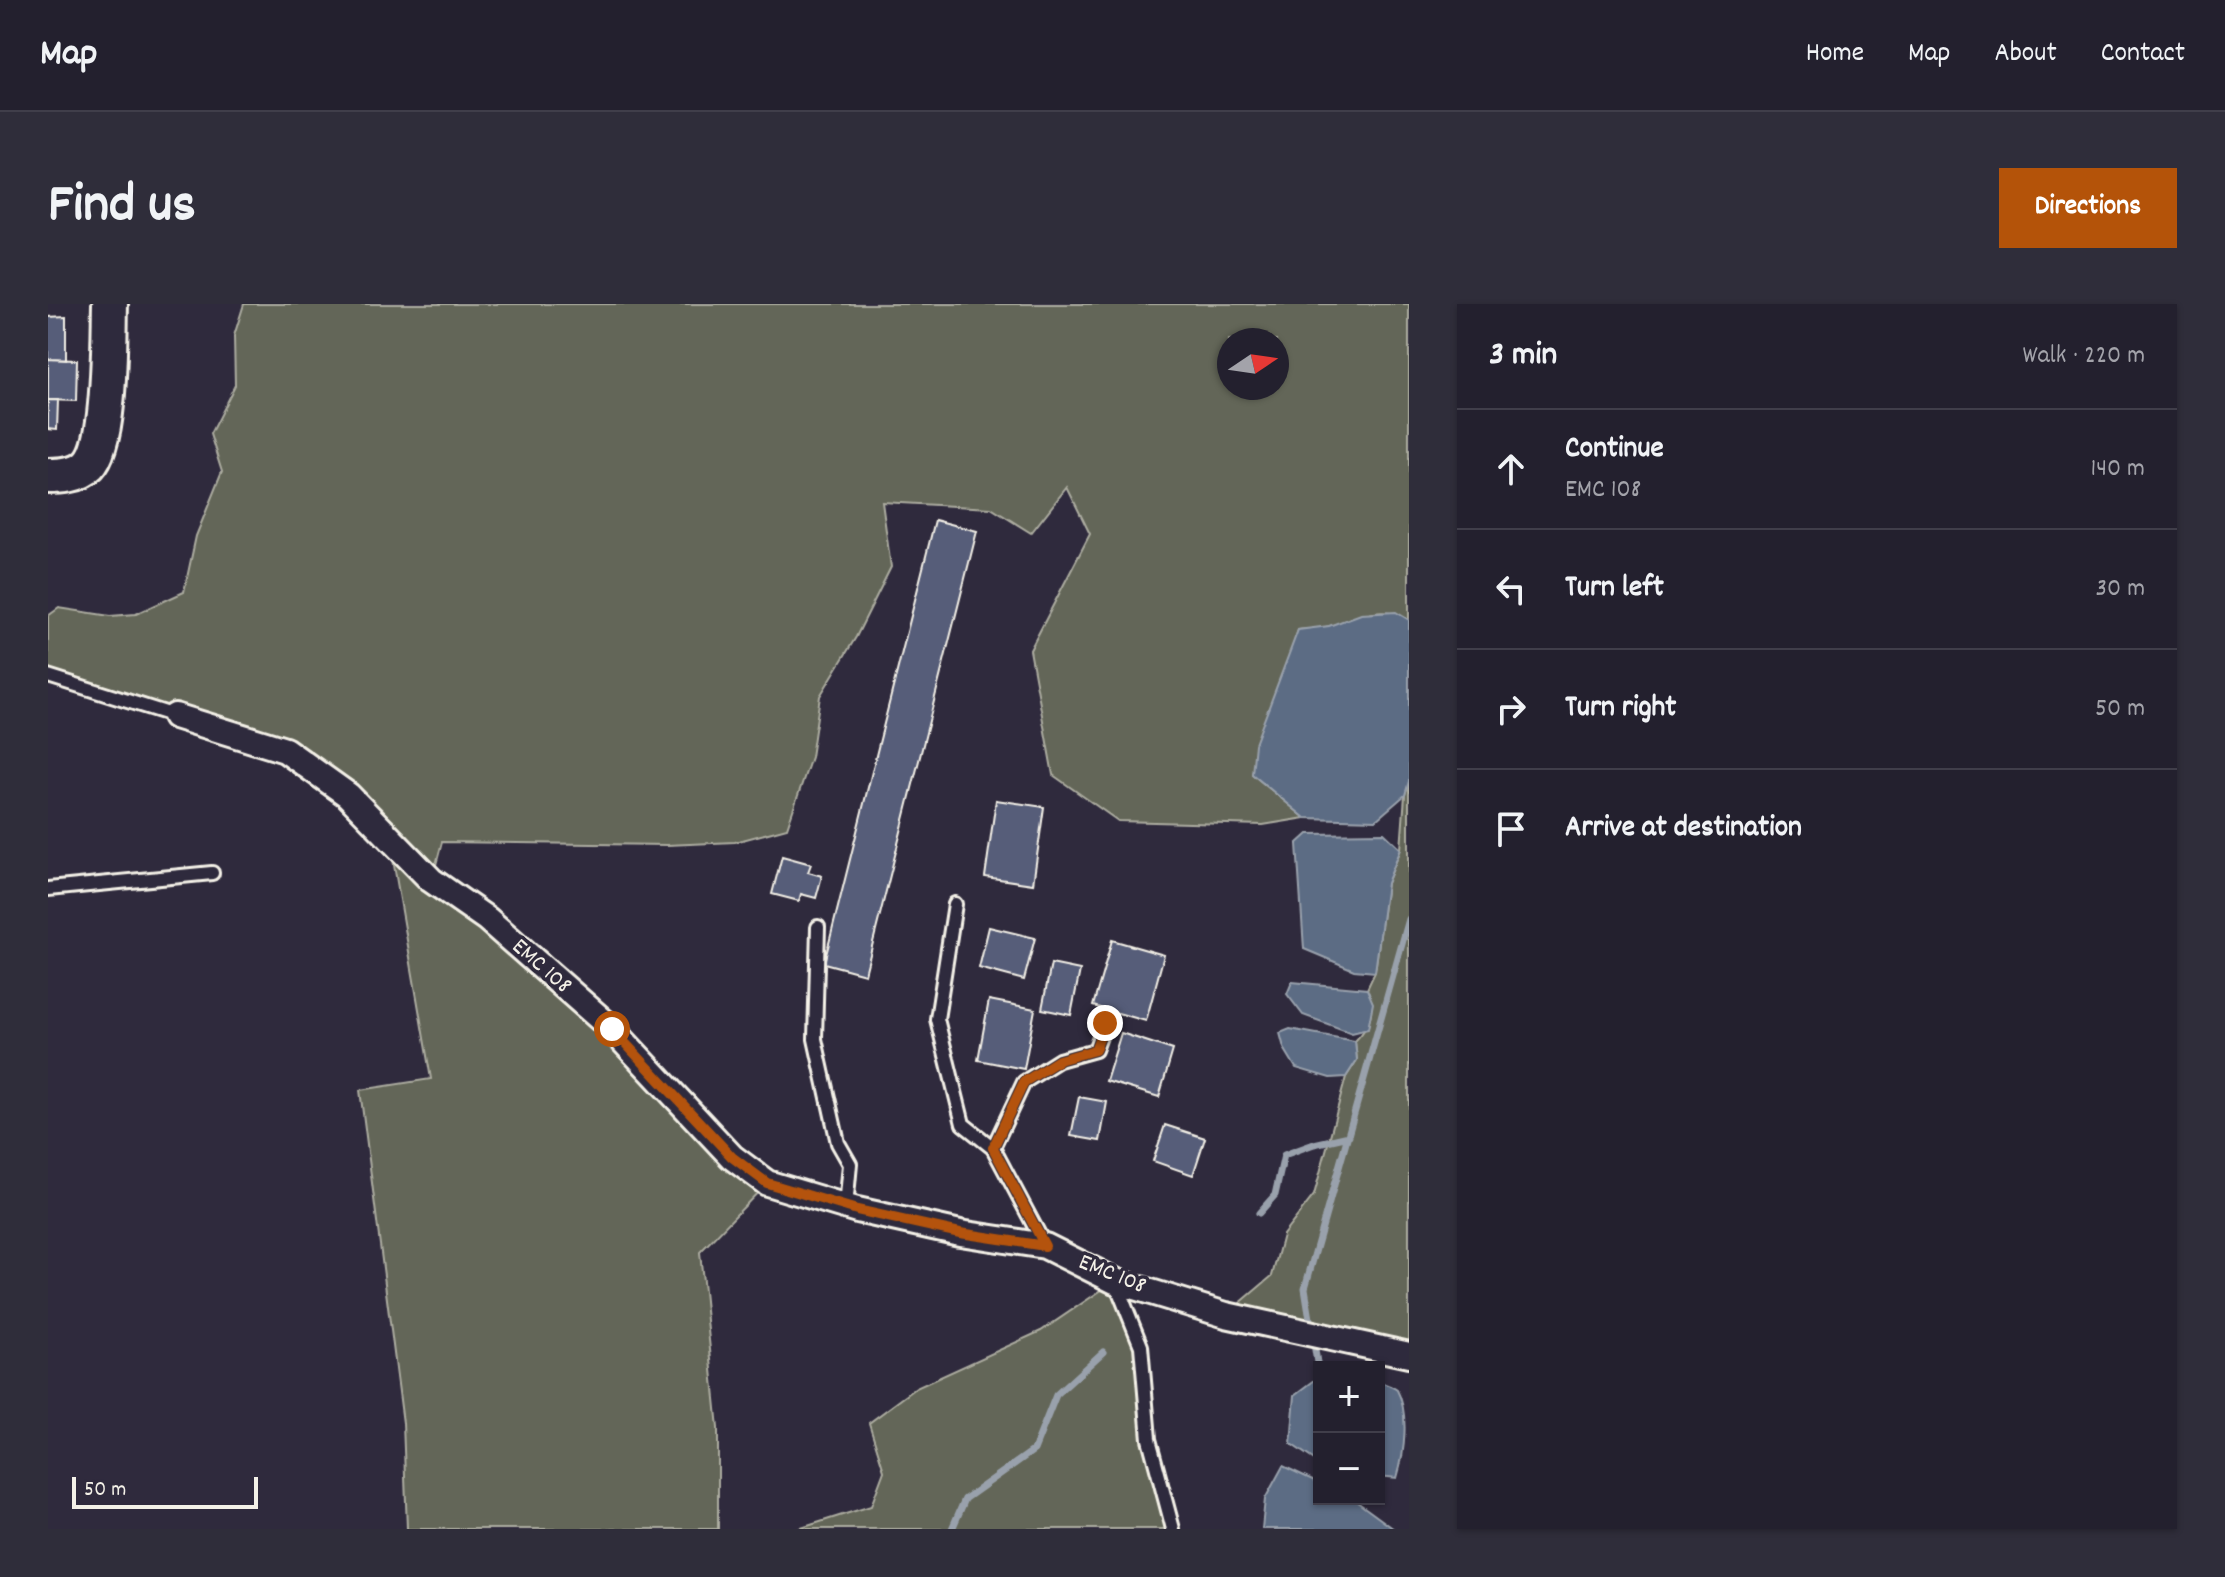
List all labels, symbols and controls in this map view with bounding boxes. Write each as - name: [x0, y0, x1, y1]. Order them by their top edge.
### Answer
- text: Map: [40, 28, 98, 83]
- text: Home: [1806, 35, 1864, 75]
- text: Map: [1908, 35, 1950, 75]
- text: About: [1994, 35, 2057, 75]
- text: Contact: [2101, 35, 2185, 75]
- text: Find us: [48, 168, 196, 248]
- button: Directions: [1999, 168, 2177, 248]
- north arrow: [1217, 328, 1289, 400]
- text: 3 min: [1489, 332, 1557, 381]
- text: Walk · 220 m: [2022, 338, 2145, 375]
- text: Continue: [1565, 429, 1664, 472]
- icon: ahead: [1489, 447, 1533, 491]
- text: 140 m: [2091, 451, 2145, 488]
- text: EMC 108: [1565, 472, 1641, 509]
- icon: left: [1489, 567, 1533, 611]
- text: Turn left: [1565, 568, 1664, 611]
- text: 30 m: [2095, 571, 2145, 608]
- icon: right: [1489, 687, 1533, 731]
- text: Turn right: [1565, 688, 1676, 731]
- text: 50 m: [2095, 691, 2145, 728]
- icon: arrive: [1489, 807, 1533, 851]
- text: Arrive at destination: [1565, 808, 1802, 851]
- street label: EMC 108: [503, 931, 579, 1003]
- route end: [1087, 1005, 1123, 1041]
- route start: [594, 1011, 630, 1047]
- street label: EMC 108: [1073, 1246, 1151, 1304]
- map controls: [1313, 1361, 1385, 1505]
- button: +: [1313, 1361, 1385, 1433]
- button: −: [1313, 1433, 1385, 1505]
- scale bar: [72, 1473, 258, 1509]
- text: 50 m: [84, 1475, 126, 1506]

